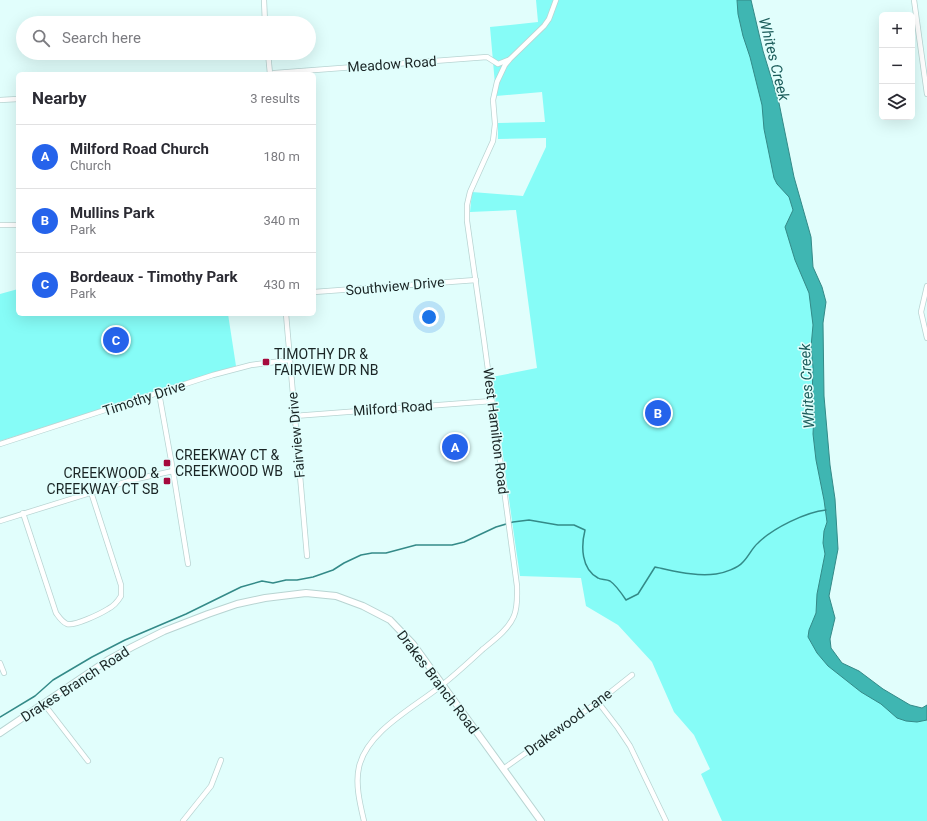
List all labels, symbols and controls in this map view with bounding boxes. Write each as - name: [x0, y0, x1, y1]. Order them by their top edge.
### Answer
- map controls: [879, 12, 915, 120]
- button: +: [879, 12, 915, 48]
- water label: Whites Creek: [755, 15, 793, 103]
- search box: [16, 16, 316, 60]
- icon: search: [30, 27, 52, 49]
- text: Search here: [62, 29, 141, 47]
- button: −: [879, 48, 915, 84]
- street label: Meadow Road: [347, 53, 437, 75]
- button: layers: [879, 84, 915, 120]
- text: Nearby: [32, 88, 87, 108]
- text: 3 results: [250, 91, 300, 106]
- text: Milford Road Church: [70, 140, 209, 158]
- text: A: [41, 149, 49, 164]
- text: 180 m: [263, 149, 300, 164]
- text: Church: [70, 158, 111, 173]
- text: Mullins Park: [70, 204, 154, 222]
- text: B: [41, 213, 49, 228]
- text: 340 m: [263, 213, 300, 228]
- text: Park: [70, 222, 96, 237]
- text: Bordeaux - Timothy Park: [70, 268, 238, 286]
- street label: Southview Drive: [345, 274, 445, 298]
- text: C: [41, 277, 49, 292]
- text: 430 m: [263, 277, 300, 292]
- text: Park: [70, 286, 96, 301]
- your location: [419, 307, 439, 327]
- pin: C: [103, 325, 129, 355]
- water label: Whites Creek: [796, 342, 818, 429]
- place label: TIMOTHY DR & FAIRVIEW DR NB: [274, 346, 379, 378]
- marker: TIMOTHY DR & FAIRVIEW DR NB: [261, 357, 271, 367]
- street label: West Hamilton Road: [480, 367, 512, 495]
- street label: Timothy Drive: [101, 377, 187, 419]
- street label: Fairview Drive: [284, 391, 308, 479]
- street label: Milford Road: [353, 397, 433, 419]
- pin: B: [645, 398, 671, 428]
- pin: A: [442, 432, 468, 462]
- place label: CREEKWAY CT & CREEKWOOD WB: [175, 447, 283, 479]
- marker: CREEKWAY CT & CREEKWOOD WB: [162, 458, 172, 468]
- place label: CREEKWOOD & CREEKWAY CT SB: [47, 465, 159, 497]
- marker: CREEKWOOD & CREEKWAY CT SB: [162, 476, 172, 486]
- street label: Drakes Branch Road: [394, 627, 482, 737]
- street label: Drakes Branch Road: [18, 643, 132, 725]
- street label: Drakewood Lane: [521, 685, 615, 759]

